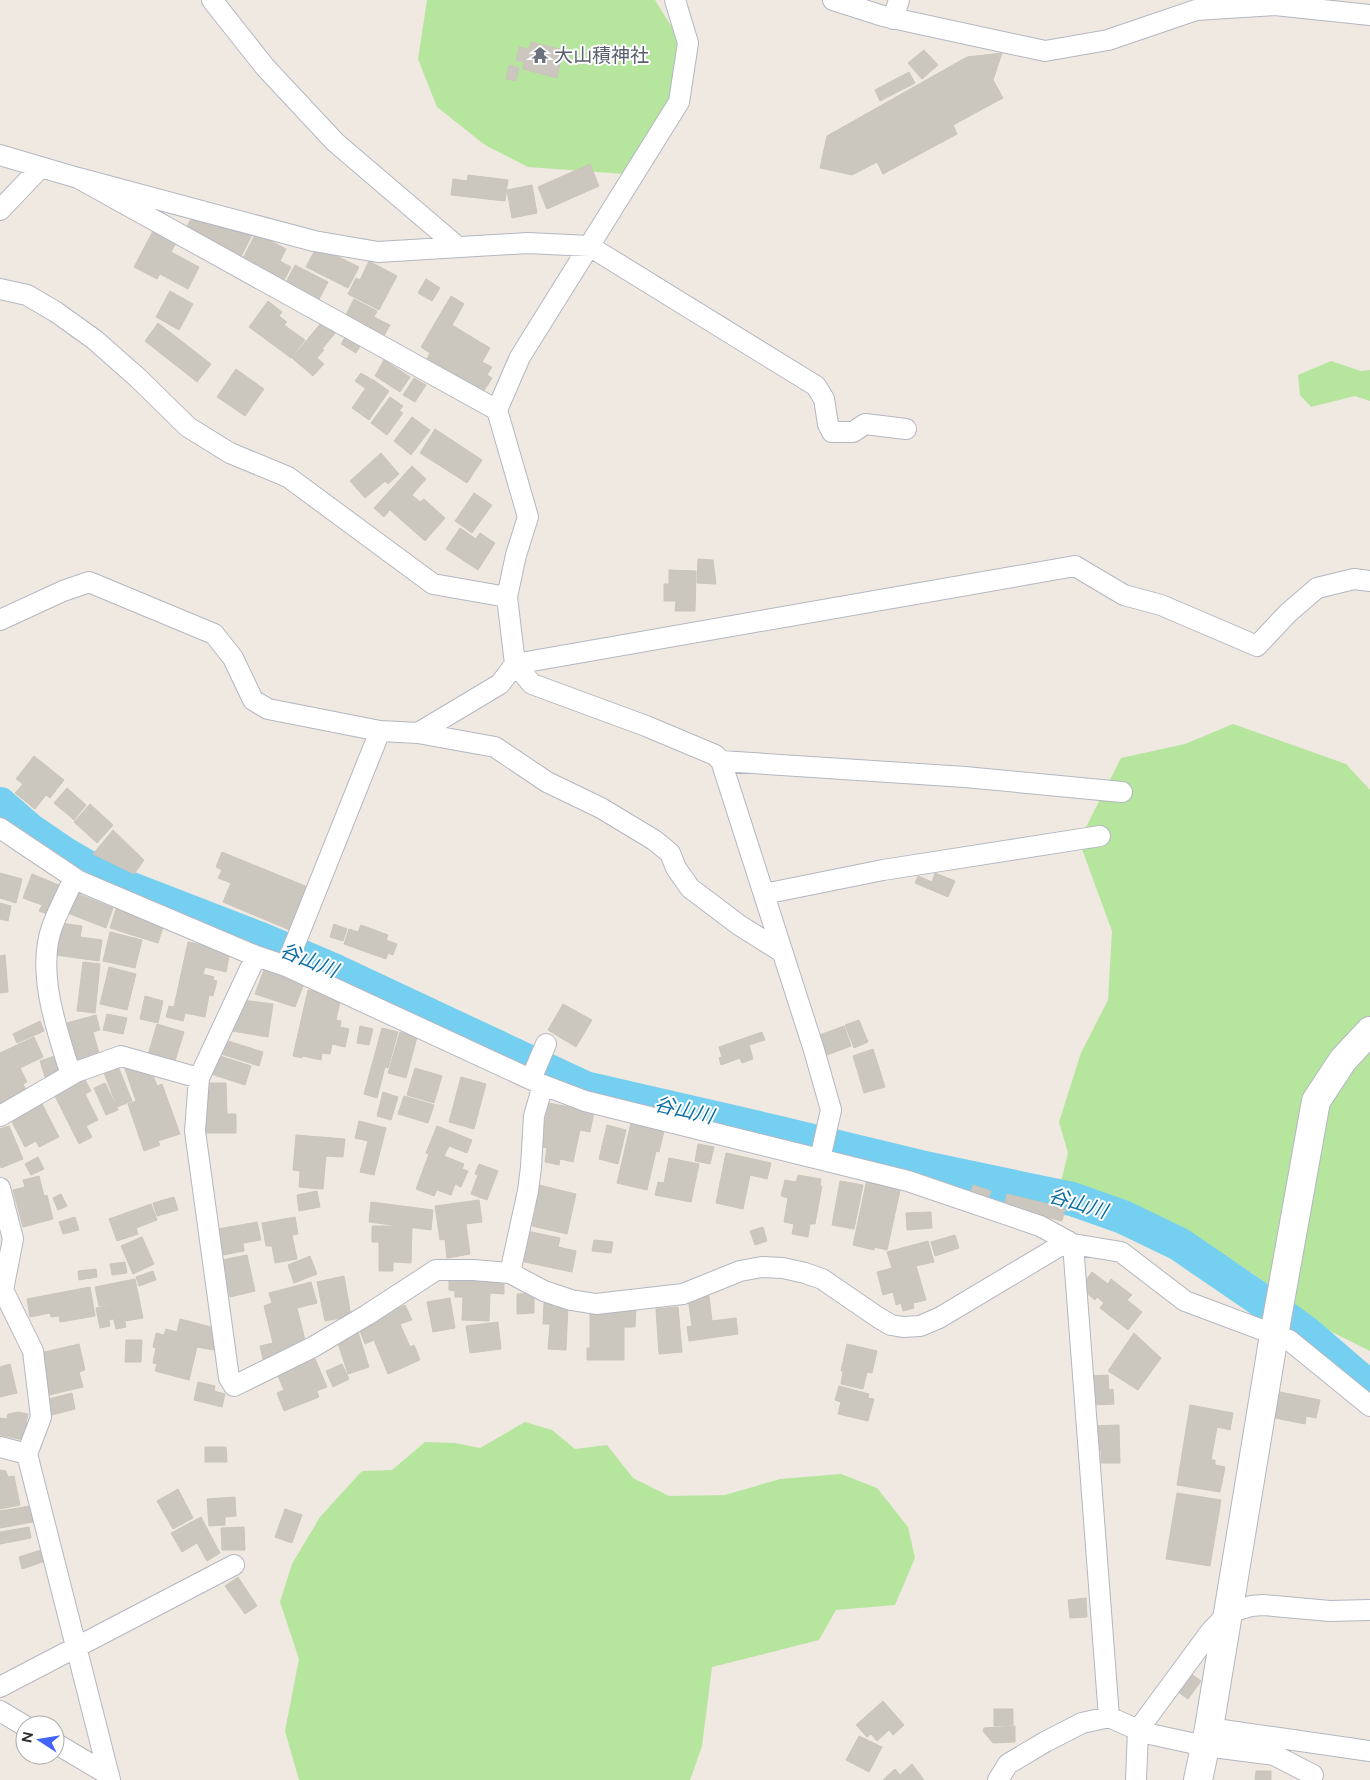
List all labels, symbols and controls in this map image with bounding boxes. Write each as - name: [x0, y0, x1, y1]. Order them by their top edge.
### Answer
- place label: 大山積神社: [554, 44, 649, 67]
- temple icon: 大山積神社: [530, 45, 550, 65]
- water label: 谷山川: [277, 938, 343, 983]
- water label: 谷山川: [652, 1092, 718, 1129]
- water label: 谷山川: [1046, 1183, 1112, 1224]
- north arrow: [15, 1715, 65, 1765]
- text: N: [18, 1730, 37, 1744]

